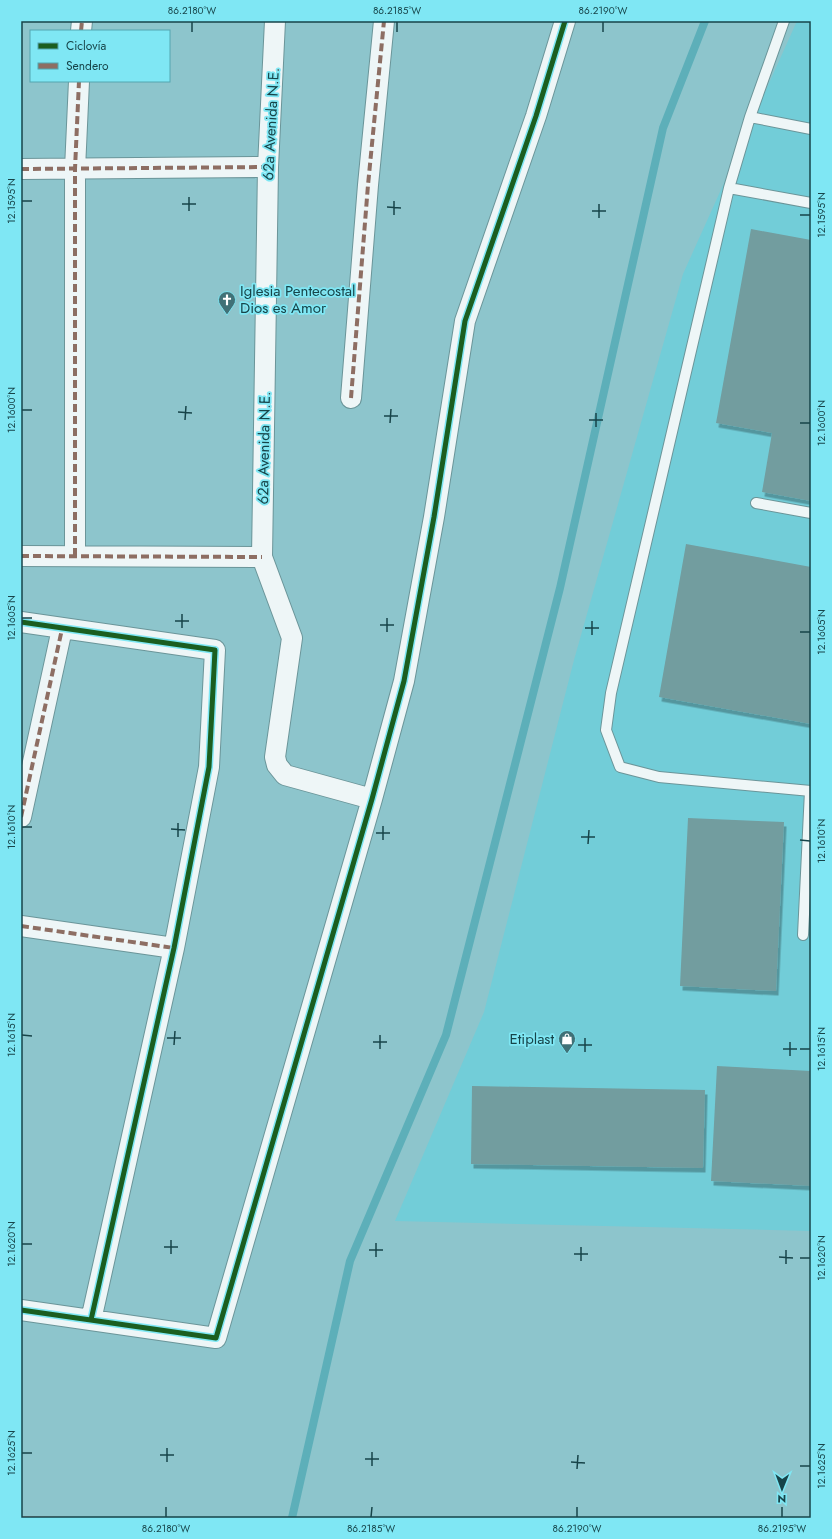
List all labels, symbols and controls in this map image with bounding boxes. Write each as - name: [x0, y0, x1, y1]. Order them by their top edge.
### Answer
- text: 86.2180°W: [168, 3, 216, 18]
- text: 86.2185°W: [373, 3, 421, 18]
- text: 86.2190°W: [579, 3, 628, 18]
- legend: [30, 30, 170, 82]
- text: Ciclovía: [66, 37, 107, 55]
- text: Sendero: [66, 57, 109, 75]
- street label: 62a Avenida N.E.: [257, 67, 285, 181]
- text: 12.1595°N: [4, 178, 19, 224]
- text: 12.1595°N: [814, 192, 829, 238]
- place label: Iglesia Pentecostal Dios es Amor: [240, 280, 355, 319]
- church icon: Iglesia Pentecostal Dios es Amor: [217, 290, 237, 315]
- text: 12.1600°N: [4, 387, 19, 433]
- street label: 62a Avenida N.E.: [252, 391, 276, 505]
- text: 12.1600°N: [814, 400, 829, 446]
- text: 12.1605°N: [4, 595, 19, 641]
- text: 12.1605°N: [814, 609, 829, 655]
- text: 12.1610°N: [4, 805, 19, 849]
- text: 12.1610°N: [814, 819, 829, 863]
- text: 12.1615°N: [4, 1013, 19, 1057]
- text: 12.1615°N: [814, 1027, 829, 1071]
- place label: Etiplast: [509, 1028, 554, 1050]
- shop icon: Etiplast: [557, 1029, 577, 1054]
- text: 12.1620°N: [4, 1221, 19, 1267]
- text: 12.1620°N: [814, 1235, 829, 1281]
- text: 12.1625°N: [4, 1430, 19, 1476]
- text: 12.1625°N: [814, 1443, 829, 1489]
- north arrow: [762, 1469, 802, 1509]
- text: N: [777, 1491, 786, 1507]
- text: 86.2180°W: [142, 1521, 190, 1536]
- text: 86.2185°W: [347, 1521, 395, 1536]
- text: 86.2190°W: [553, 1521, 602, 1536]
- text: 86.2195°W: [758, 1521, 806, 1536]

